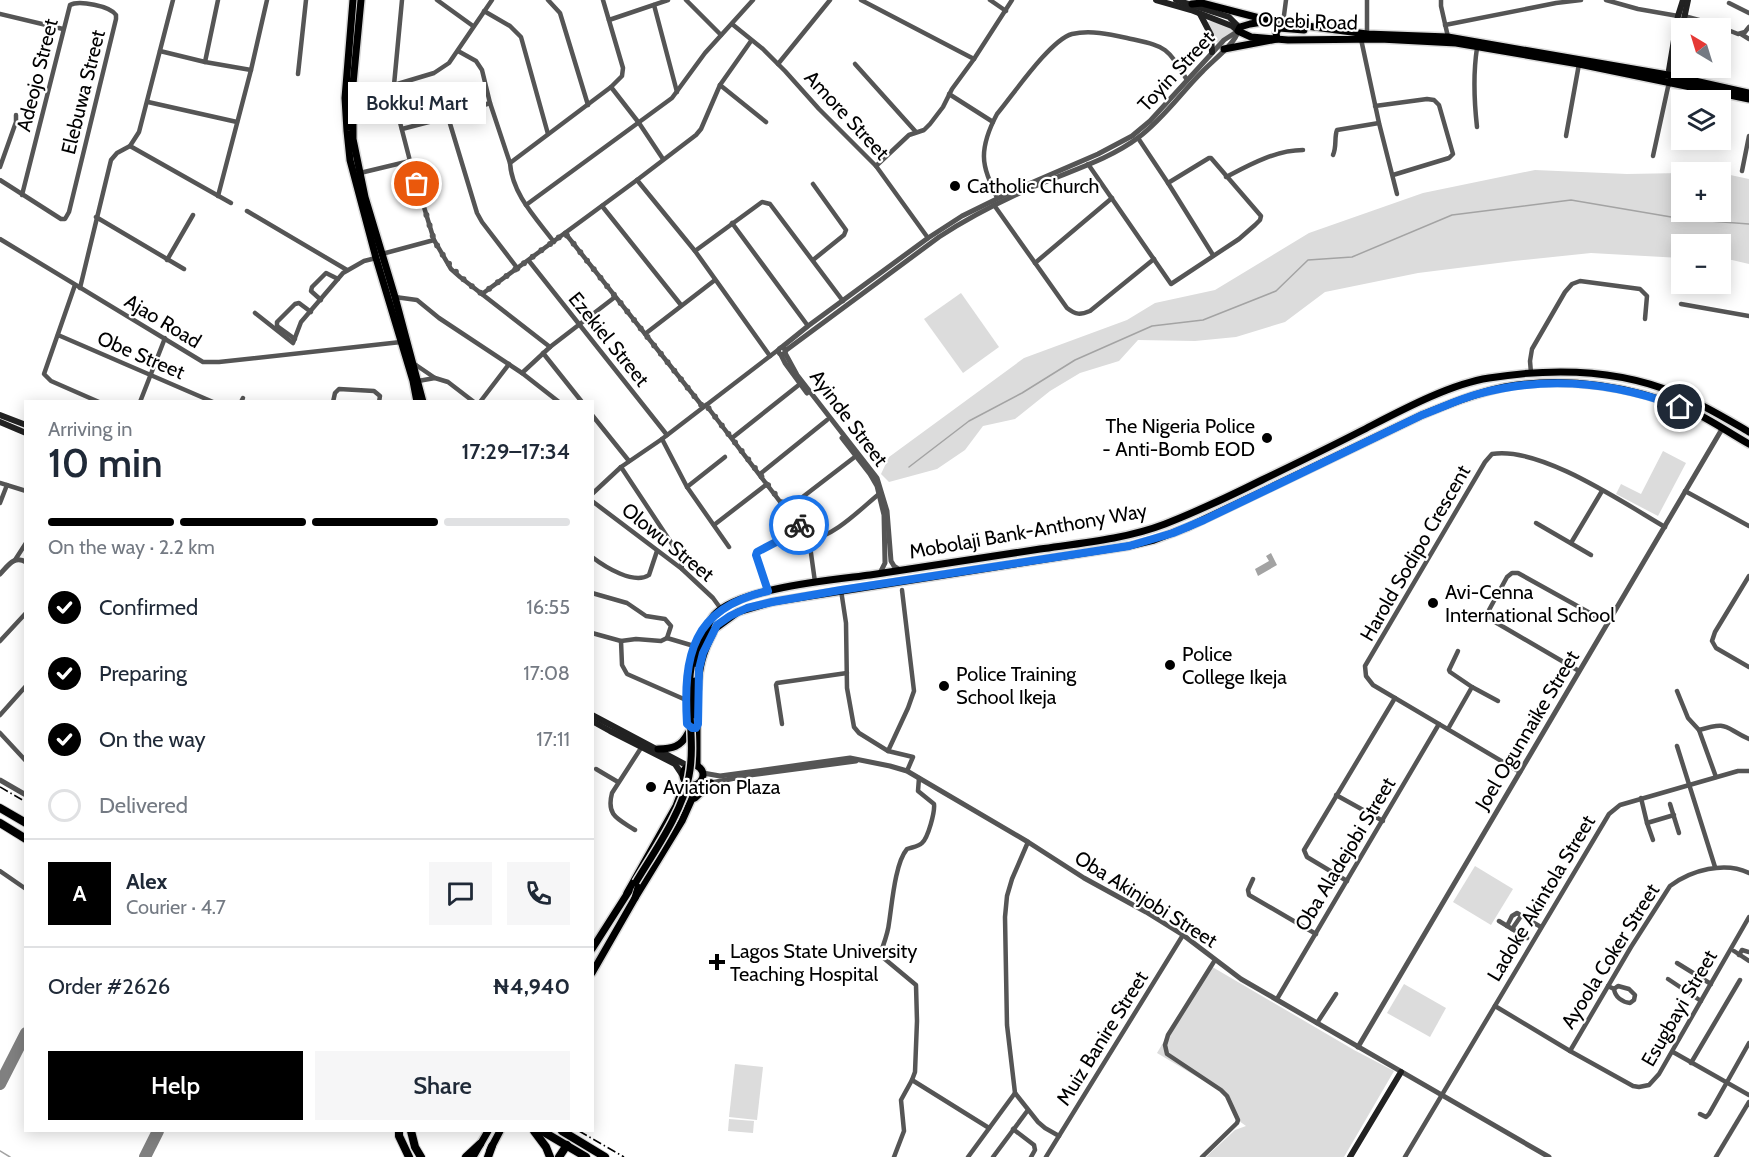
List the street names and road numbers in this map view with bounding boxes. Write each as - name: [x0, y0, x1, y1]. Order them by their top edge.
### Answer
- street label: Opebi Road: [1258, 7, 1358, 35]
- street label: Adeojo Street: [11, 16, 63, 134]
- street label: Toyin Street: [1133, 26, 1219, 116]
- street label: Elebuwa Street: [56, 27, 110, 157]
- street label: Amore Street: [800, 65, 895, 165]
- street label: Ezekiel Street: [564, 287, 655, 391]
- street label: Ajao Road: [120, 289, 206, 353]
- street label: Obe Street: [94, 326, 189, 384]
- street label: Ayinde Street: [805, 365, 893, 471]
- street label: Harold Sodipo Crescent: [1355, 461, 1475, 645]
- street label: Olowu Street: [617, 498, 719, 587]
- street label: Mobolaji Bank-Anthony Way: [907, 498, 1149, 564]
- street label: Joel Ogunnaike Street: [1469, 646, 1584, 815]
- street label: Oba Aladejobi Street: [1290, 773, 1400, 935]
- street label: Ladoke Akintola Street: [1482, 810, 1600, 985]
- street label: Oba Akinjobi Street: [1070, 845, 1222, 953]
- street label: Ayoola Coker Street: [1556, 879, 1664, 1033]
- street label: Esugbayi Street: [1636, 945, 1722, 1070]
- street label: Muiz Banire Street: [1051, 966, 1153, 1110]

